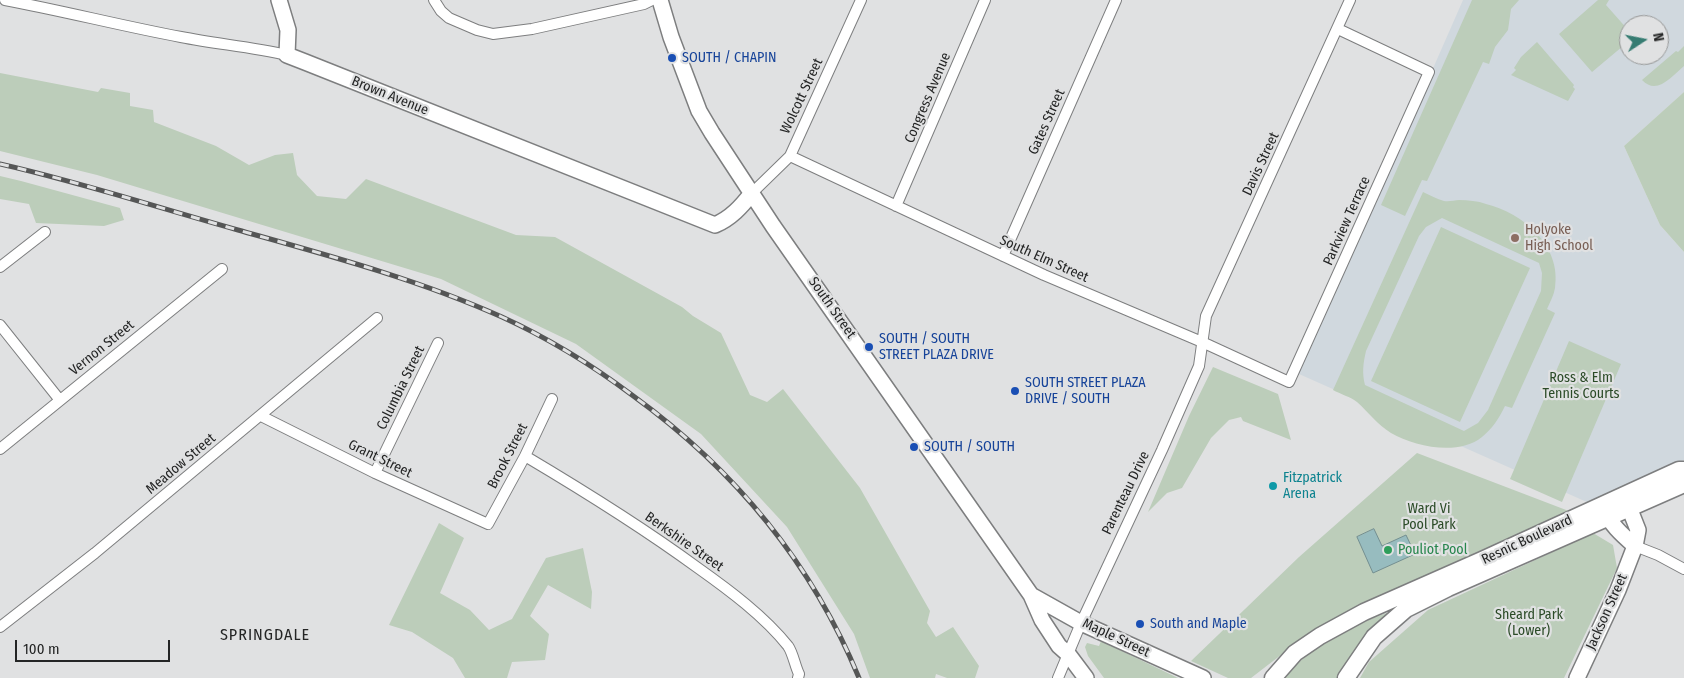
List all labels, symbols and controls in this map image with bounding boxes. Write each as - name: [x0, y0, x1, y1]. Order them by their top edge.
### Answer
- north arrow: [1619, 15, 1669, 65]
- text: N: [1649, 31, 1667, 43]
- place label: SOUTH / CHAPIN: [682, 50, 777, 66]
- street label: Congress Avenue: [901, 50, 955, 146]
- marker: SOUTH / CHAPIN: [666, 52, 678, 64]
- street label: Wolcott Street: [777, 56, 827, 136]
- street label: Brown Avenue: [349, 73, 431, 119]
- street label: Gates Street: [1025, 87, 1069, 157]
- street label: Davis Street: [1239, 130, 1283, 198]
- street label: Parkview Terrace: [1320, 174, 1374, 268]
- place label: Holyoke High School: [1525, 222, 1593, 254]
- street label: South Elm Street: [997, 232, 1091, 286]
- marker: Holyoke High School: [1509, 232, 1521, 244]
- street label: South Street: [805, 274, 859, 342]
- street label: Vernon Street: [66, 317, 138, 379]
- place label: SOUTH / SOUTH STREET PLAZA DRIVE: [879, 331, 994, 364]
- marker: SOUTH / SOUTH STREET PLAZA DRIVE: [863, 341, 875, 353]
- street label: Columbia Street: [373, 343, 429, 433]
- park label: Ross & Elm Tennis Courts: [1542, 370, 1620, 402]
- place label: SOUTH STREET PLAZA DRIVE / SOUTH: [1025, 375, 1146, 408]
- marker: SOUTH STREET PLAZA DRIVE / SOUTH: [1009, 385, 1021, 397]
- street label: Brook Street: [484, 421, 532, 491]
- street label: Meadow Street: [143, 430, 219, 498]
- street label: Grant Street: [345, 436, 415, 482]
- place label: SOUTH / SOUTH: [924, 439, 1015, 455]
- marker: SOUTH / SOUTH: [908, 441, 920, 453]
- street label: Parenteau Drive: [1099, 449, 1153, 537]
- place label: Fitzpatrick Arena: [1283, 470, 1342, 502]
- marker: Fitzpatrick Arena: [1267, 480, 1279, 492]
- park label: Ward Vi Pool Park: [1402, 501, 1456, 534]
- street label: Berkshire Street: [642, 509, 726, 575]
- street label: Resnic Boulevard: [1479, 512, 1575, 568]
- place label: Pouliot Pool: [1398, 542, 1467, 558]
- marker: Pouliot Pool: [1382, 544, 1394, 556]
- street label: Jackson Street: [1583, 571, 1631, 653]
- park label: Sheard Park (Lower): [1495, 607, 1563, 640]
- street label: Maple Street: [1080, 615, 1152, 661]
- place label: South and Maple: [1150, 616, 1247, 632]
- marker: South and Maple: [1134, 618, 1146, 630]
- district label: SPRINGDALE: [219, 626, 311, 646]
- scale bar: [18, 630, 172, 662]
- text: 100 m: [23, 640, 60, 658]

